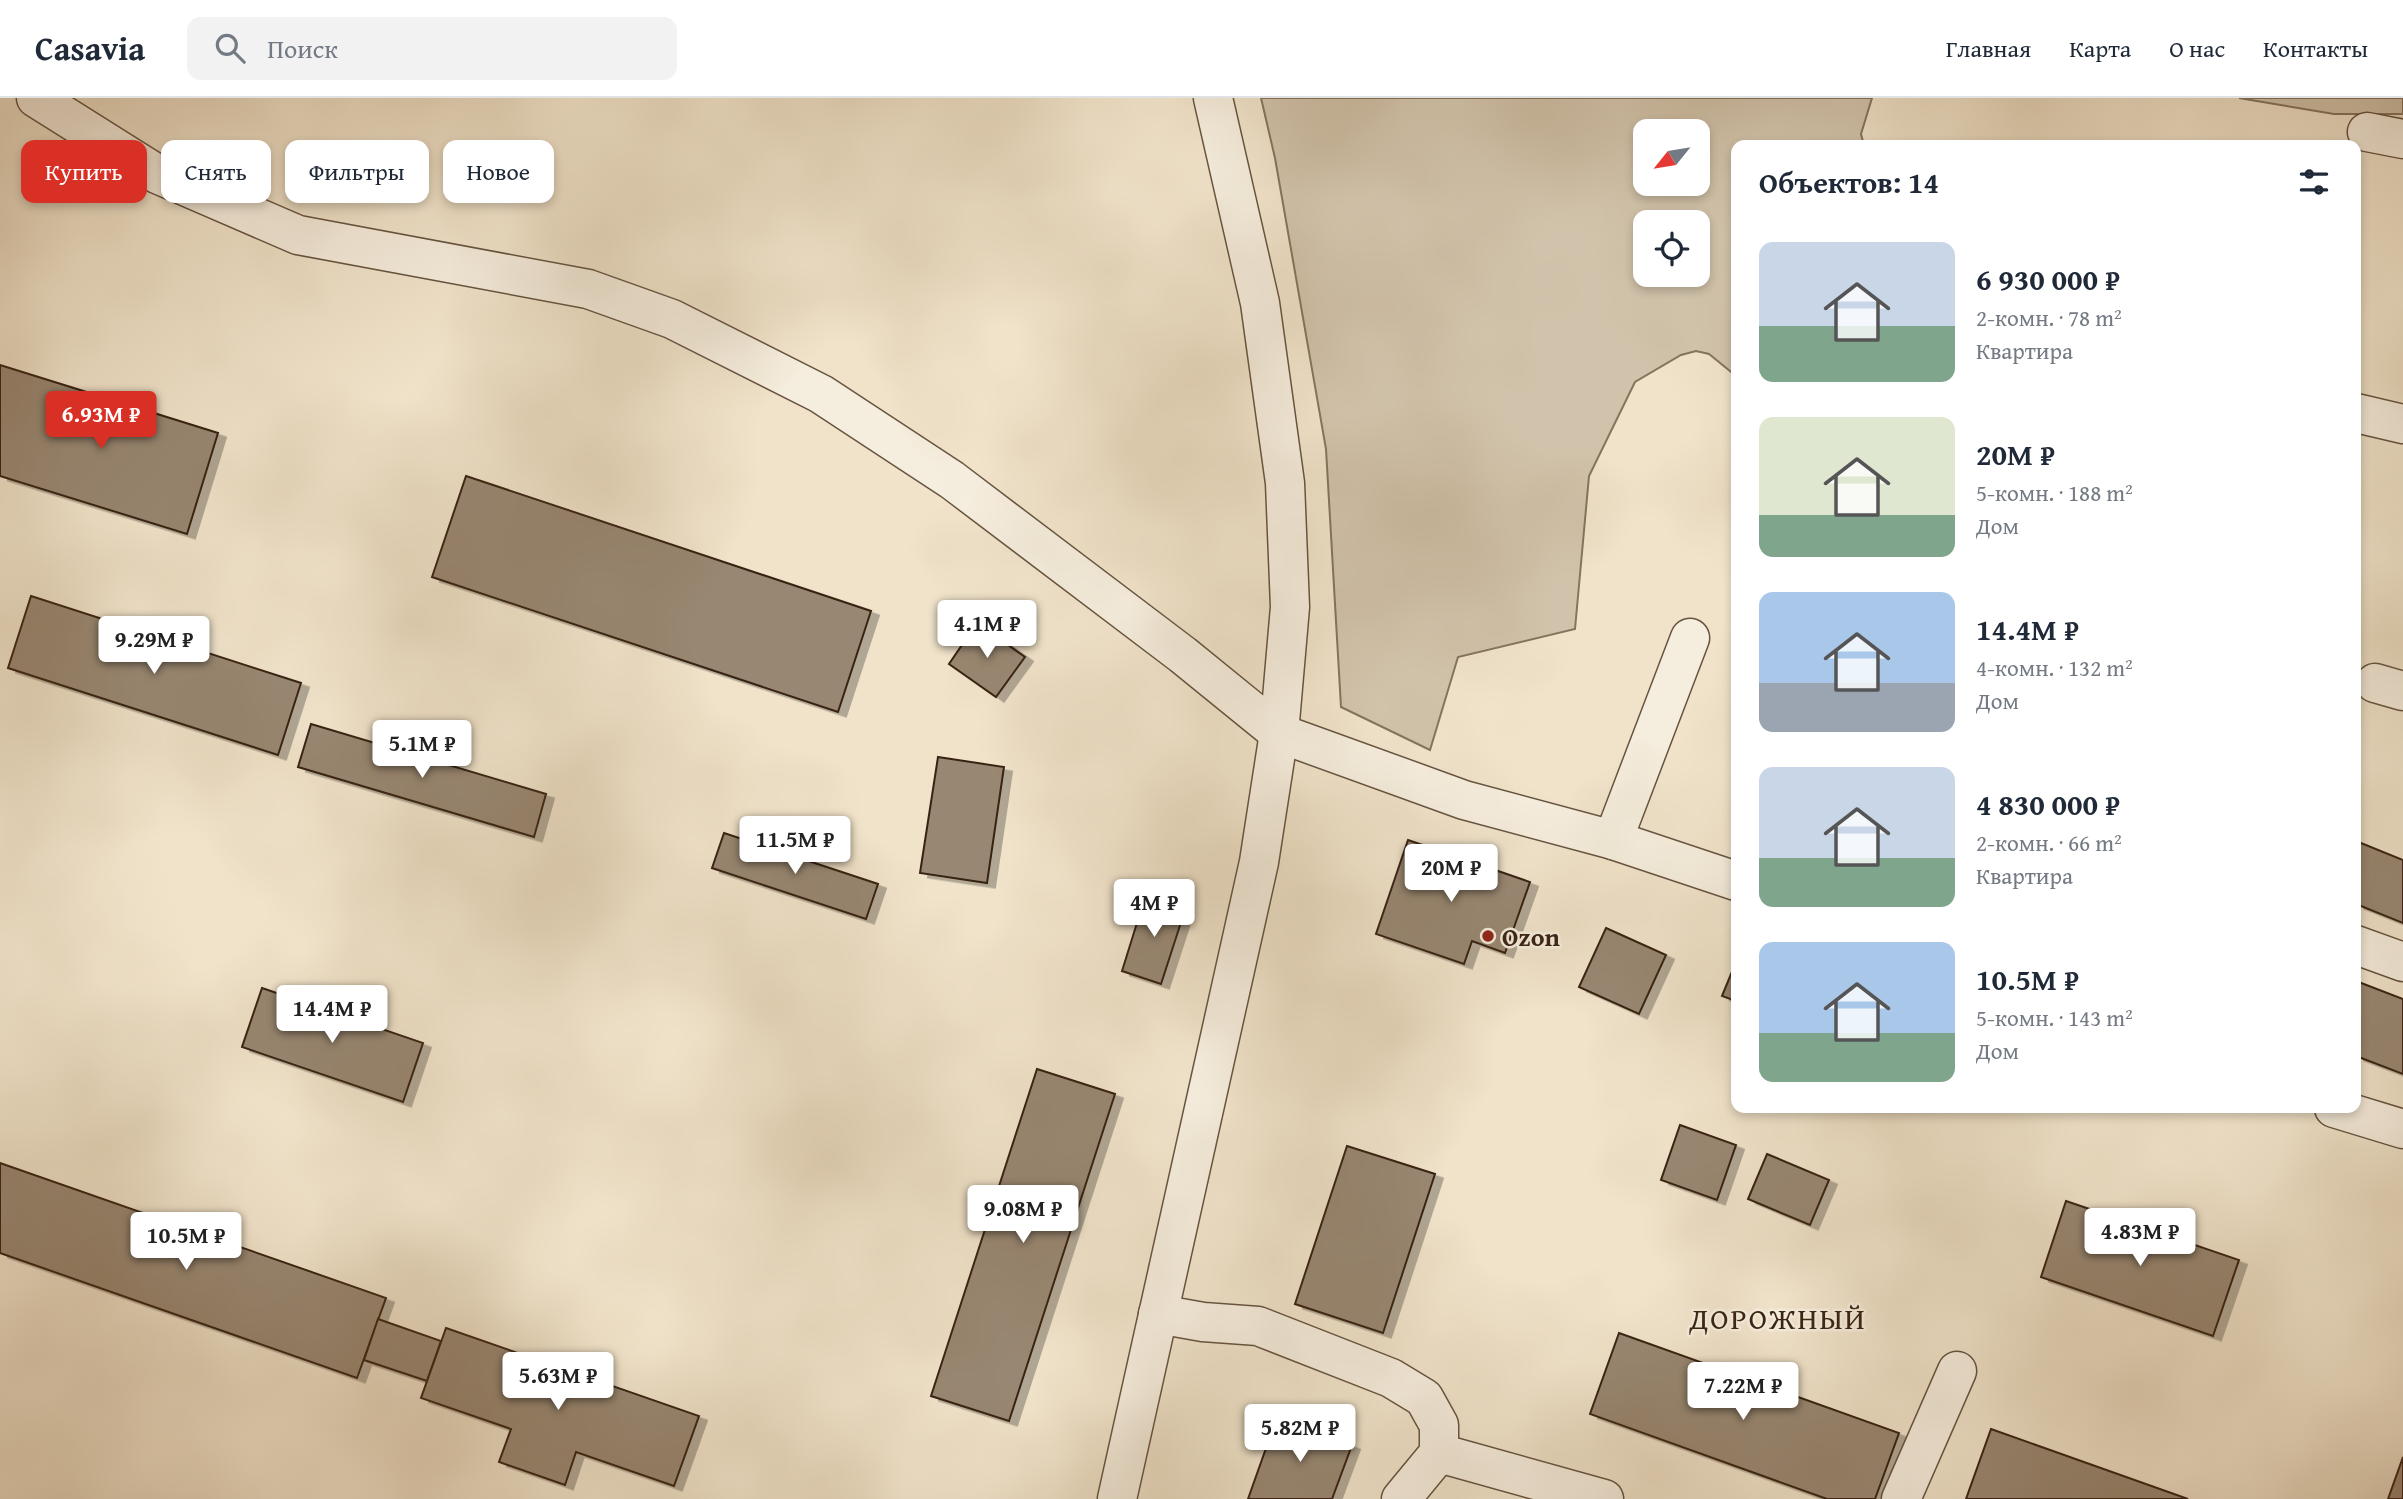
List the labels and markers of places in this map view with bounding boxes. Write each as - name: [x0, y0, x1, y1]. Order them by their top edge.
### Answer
- pin: 6.93M ₽: [36, 392, 166, 451]
- pin: 4.1M ₽: [930, 601, 1044, 660]
- pin: 9.29M ₽: [89, 616, 219, 676]
- pin: 5.1M ₽: [365, 720, 479, 780]
- pin: 11.5M ₽: [730, 816, 860, 876]
- pin: 20M ₽: [1402, 844, 1500, 904]
- pin: 4M ₽: [1113, 880, 1195, 939]
- place label: Ozon: [1502, 917, 1561, 956]
- marker: Ozon: [1480, 928, 1496, 944]
- pin: 14.4M ₽: [267, 986, 397, 1045]
- pin: 9.08M ₽: [958, 1186, 1088, 1245]
- pin: 4.83M ₽: [2075, 1208, 2205, 1268]
- pin: 10.5M ₽: [121, 1212, 251, 1272]
- pin: 5.63M ₽: [493, 1352, 623, 1412]
- pin: 7.22M ₽: [1678, 1362, 1808, 1422]
- pin: 5.82M ₽: [1235, 1404, 1365, 1464]

